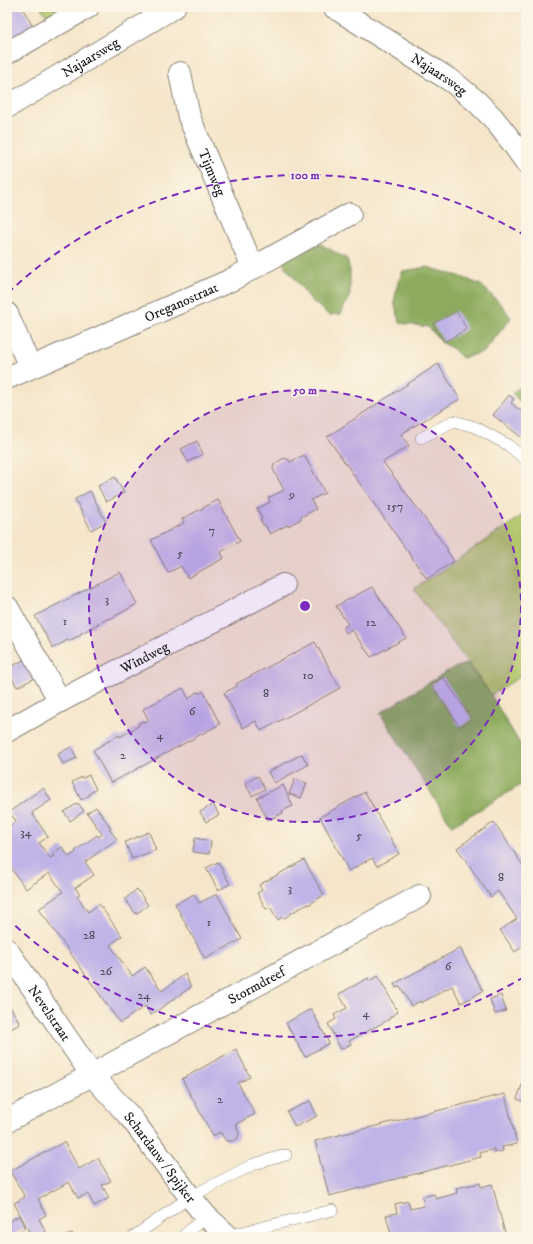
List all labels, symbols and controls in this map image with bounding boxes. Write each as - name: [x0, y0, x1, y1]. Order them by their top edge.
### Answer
- street label: Najaarsweg: [59, 34, 123, 82]
- street label: Najaarsweg: [407, 50, 471, 100]
- street label: Tijmweg: [194, 146, 230, 199]
- text: 100 m: [291, 168, 319, 183]
- street label: Oreganostraat: [142, 279, 222, 327]
- text: 50 m: [292, 383, 317, 398]
- house number: 9: [288, 487, 295, 502]
- house number: 157: [387, 499, 403, 514]
- house number: 7: [209, 523, 215, 538]
- house number: 5: [177, 546, 183, 561]
- house number: 3: [105, 592, 109, 607]
- centre of rings: [298, 599, 312, 613]
- house number: 1: [63, 614, 67, 629]
- house number: 12: [366, 615, 376, 630]
- street label: Windweg: [117, 638, 172, 678]
- house number: 10: [303, 668, 313, 683]
- house number: 8: [263, 686, 269, 701]
- house number: 6: [189, 704, 196, 719]
- house number: 4: [157, 728, 165, 743]
- house number: 2: [120, 748, 126, 763]
- house number: 34: [20, 825, 33, 840]
- house number: 5: [356, 828, 362, 843]
- house number: 8: [498, 870, 504, 885]
- house number: 3: [288, 881, 292, 896]
- house number: 1: [207, 915, 211, 930]
- house number: 28: [83, 928, 95, 943]
- house number: 6: [445, 959, 452, 974]
- street label: Stormdreef: [225, 962, 291, 1009]
- house number: 26: [100, 964, 113, 979]
- street label: Nevelstraat: [23, 982, 75, 1045]
- house number: 24: [138, 988, 151, 1003]
- house number: 4: [363, 1006, 371, 1021]
- house number: 2: [217, 1092, 223, 1107]
- street label: Schardauw / Spijker: [120, 1108, 200, 1208]

